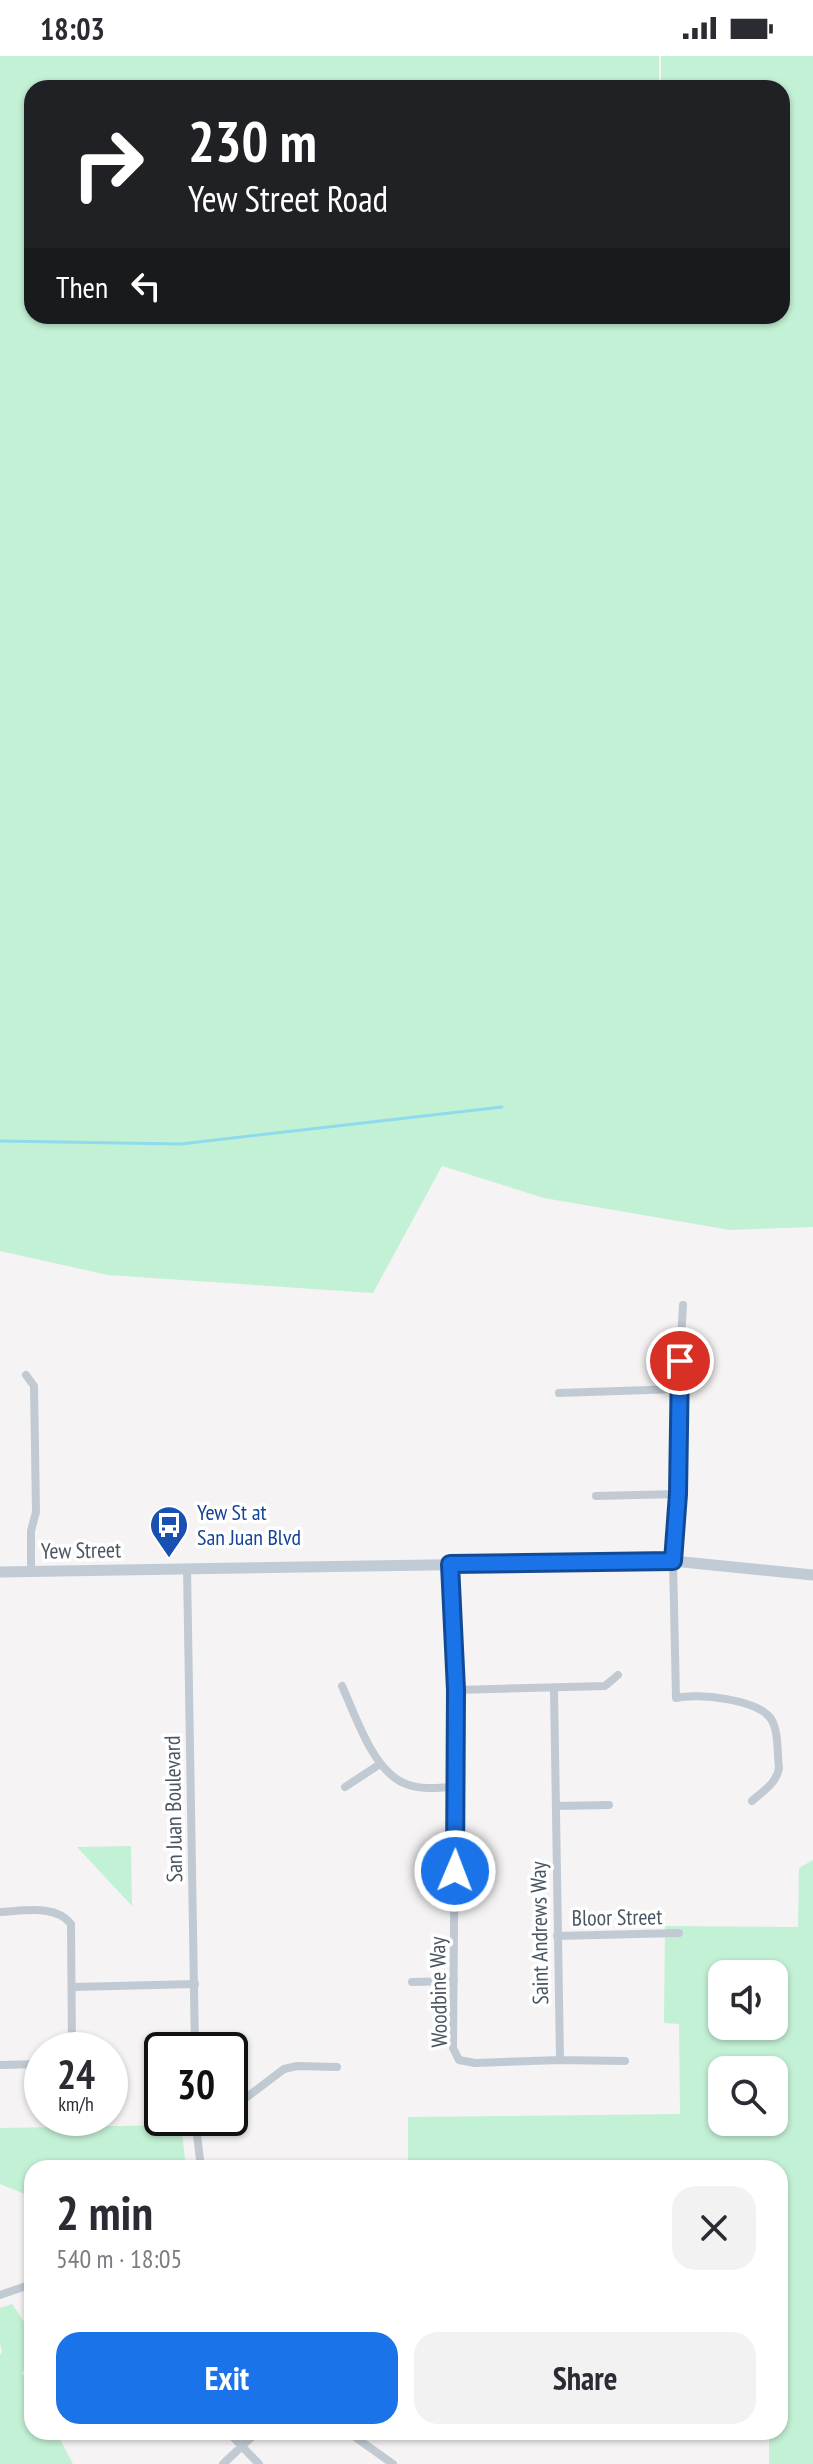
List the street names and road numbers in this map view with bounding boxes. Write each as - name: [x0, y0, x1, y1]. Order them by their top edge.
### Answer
- street label: Yew Street: [41, 1535, 121, 1565]
- street label: San Juan Boulevard: [158, 1735, 188, 1883]
- street label: Saint Andrews Way: [524, 1860, 554, 2005]
- street label: Bloor Street: [571, 1902, 663, 1932]
- street label: Woodbine Way: [423, 1936, 453, 2048]

